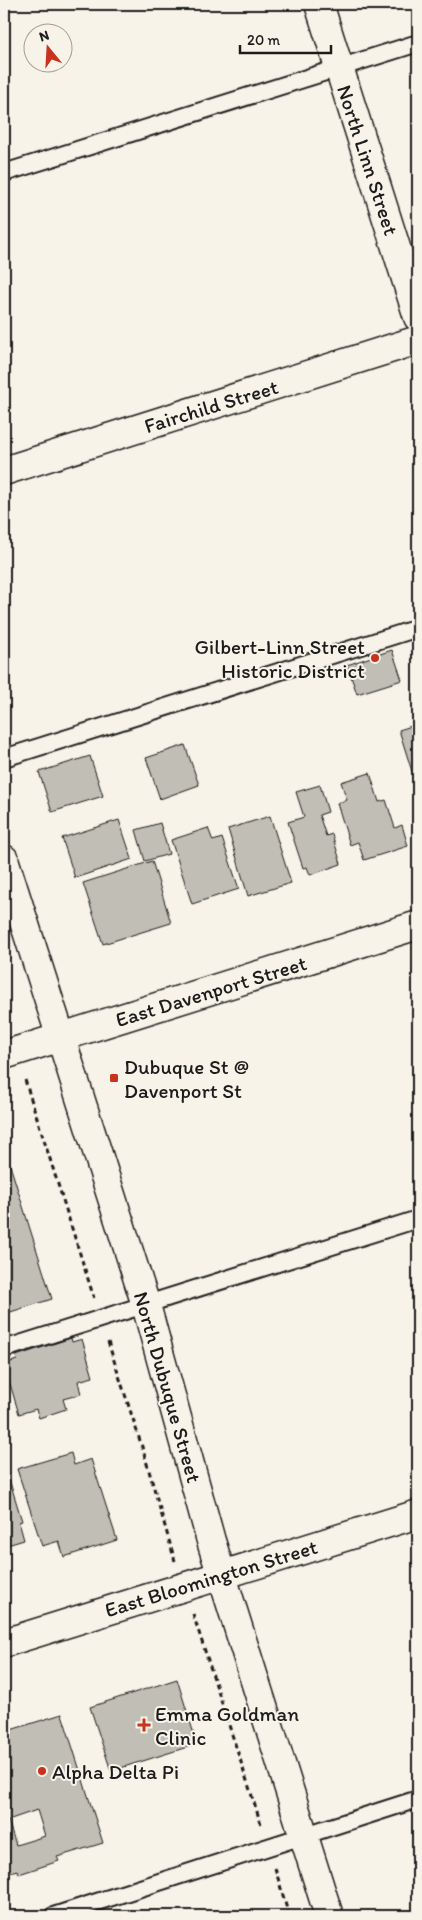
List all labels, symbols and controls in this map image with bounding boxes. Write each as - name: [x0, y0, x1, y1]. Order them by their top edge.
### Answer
- north arrow: [22, 22, 72, 72]
- scale bar: [240, 22, 331, 54]
- text: N: [37, 27, 51, 46]
- text: 20 m: [247, 31, 281, 49]
- street label: North Linn Street: [332, 82, 404, 238]
- street label: Fairchild Street: [141, 374, 281, 438]
- place label: Gilbert-Linn Street Historic District: [194, 634, 365, 683]
- marker: Gilbert-Linn Street Historic District: [369, 652, 381, 664]
- street label: East Davenport Street: [112, 950, 310, 1032]
- place label: Dubuque St @ Davenport St: [124, 1054, 249, 1103]
- marker: Dubuque St @ Davenport St: [108, 1072, 120, 1084]
- street label: North Dubuque Street: [129, 1289, 207, 1485]
- street label: East Bloomington Street: [102, 1534, 320, 1622]
- place label: Emma Goldman Clinic: [155, 1701, 299, 1750]
- marker: Emma Goldman Clinic: [137, 1718, 151, 1732]
- place label: Alpha Delta Pi: [52, 1759, 179, 1784]
- marker: Alpha Delta Pi: [36, 1765, 48, 1777]

